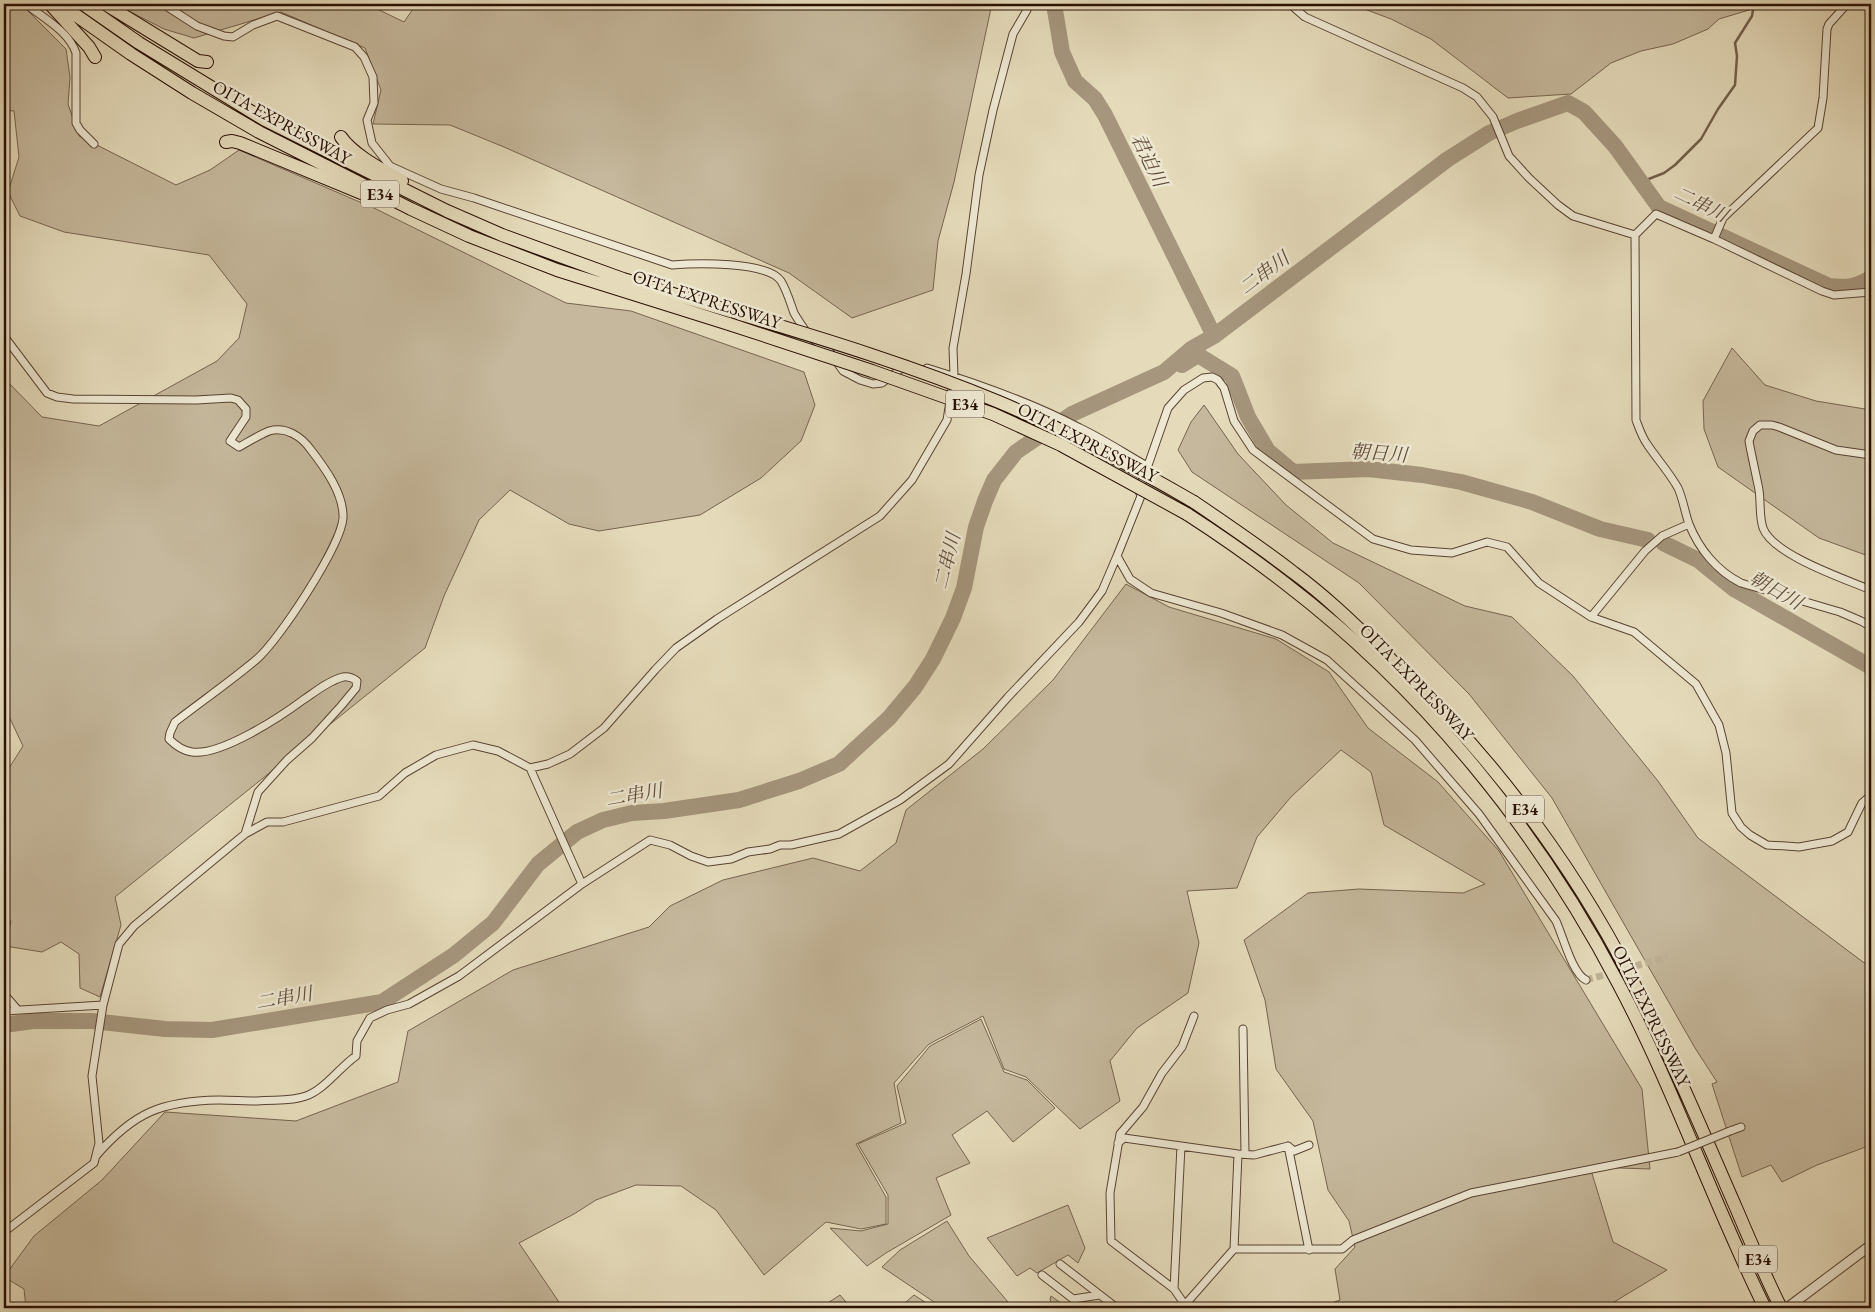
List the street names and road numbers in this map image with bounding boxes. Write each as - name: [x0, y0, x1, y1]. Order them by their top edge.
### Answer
- street label: OITA EXPRESSWAY: [209, 74, 357, 170]
- road number: E34: [361, 180, 399, 208]
- street label: OITA EXPRESSWAY: [630, 264, 786, 334]
- road number: E34: [946, 390, 984, 418]
- street label: OITA EXPRESSWAY: [1014, 397, 1164, 488]
- street label: OITA EXPRESSWAY: [1355, 618, 1480, 747]
- road number: E34: [1506, 796, 1544, 822]
- street label: OITA EXPRESSWAY: [1608, 941, 1697, 1092]
- road number: E34: [1739, 1246, 1777, 1272]

